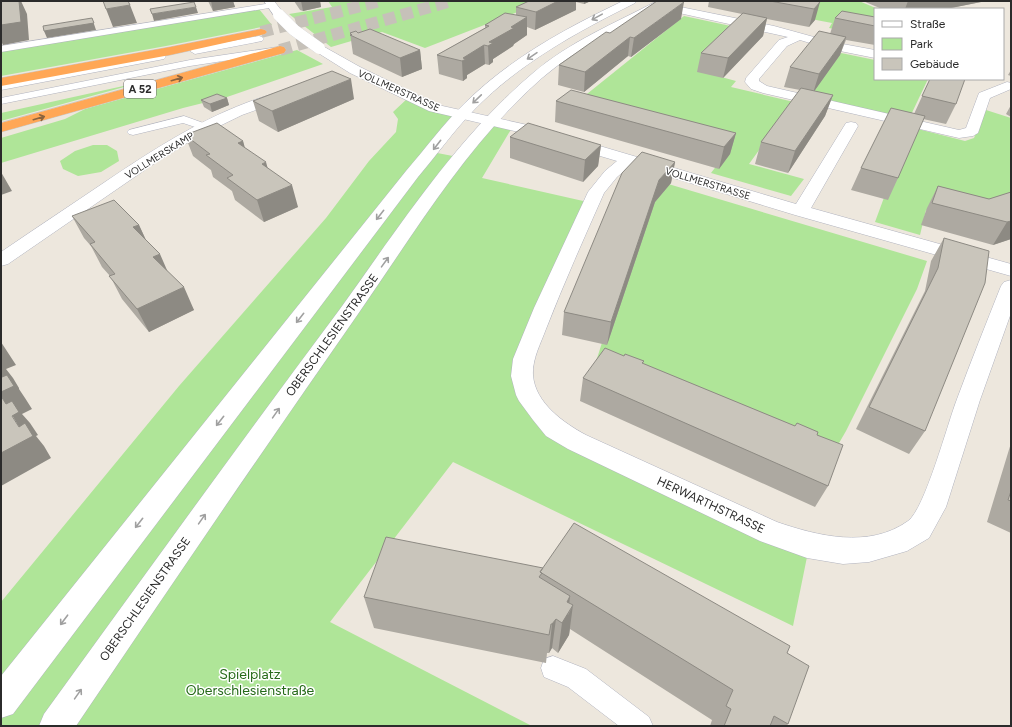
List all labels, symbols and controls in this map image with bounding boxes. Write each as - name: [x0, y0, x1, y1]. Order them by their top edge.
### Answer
- legend: [874, 8, 1004, 80]
- one-way arrow: [591, 14, 603, 22]
- text: Straße: [910, 17, 946, 31]
- text: Park: [910, 37, 933, 51]
- one-way arrow: [527, 52, 538, 60]
- text: Gebäude: [910, 57, 960, 71]
- street label: VOLLMERSTRASSE: [356, 66, 442, 114]
- one-way arrow: [170, 75, 183, 82]
- road number: A 52: [124, 80, 156, 98]
- one-way arrow: [472, 94, 482, 104]
- one-way arrow: [32, 114, 45, 121]
- street label: VOLLMERSKAMP: [122, 129, 196, 182]
- one-way arrow: [432, 139, 441, 150]
- street label: VOLLMERSTRASSE: [664, 164, 752, 203]
- one-way arrow: [375, 210, 384, 221]
- one-way arrow: [381, 256, 389, 267]
- street label: OBERSCHLESIENSTRASSE: [283, 271, 381, 399]
- one-way arrow: [296, 313, 304, 324]
- one-way arrow: [272, 407, 280, 418]
- one-way arrow: [215, 415, 224, 426]
- street label: HERWARTHSTRASSE: [655, 474, 767, 536]
- one-way arrow: [197, 514, 206, 525]
- one-way arrow: [135, 517, 144, 528]
- street label: OBERSCHLESIENSTRASSE: [97, 534, 193, 664]
- one-way arrow: [60, 614, 68, 625]
- park label: Spielplatz Oberschlesienstraße: [186, 666, 315, 699]
- one-way arrow: [74, 689, 82, 700]

